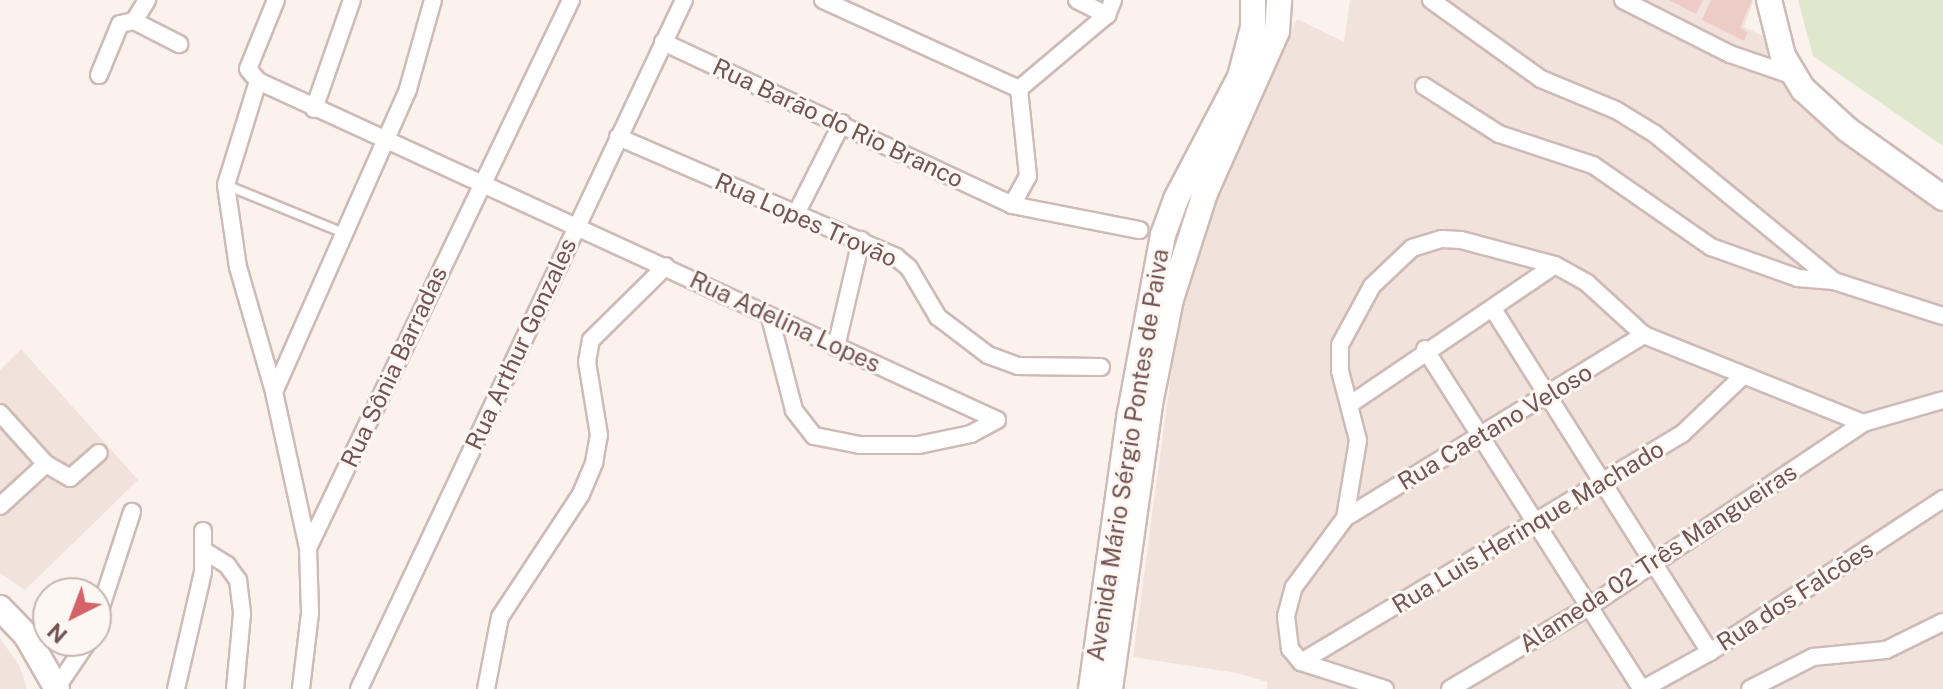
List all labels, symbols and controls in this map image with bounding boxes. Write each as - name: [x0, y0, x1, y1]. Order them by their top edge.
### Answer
- street label: Rua Barão do Rio Branco: [708, 52, 968, 194]
- street label: Rua Lopes Trovão: [710, 167, 902, 273]
- street label: Rua Arthur Gonzales: [459, 234, 583, 454]
- street label: Avenida Mário Sérgio Pontes de Paiva: [1081, 246, 1175, 664]
- street label: Rua Sônia Barradas: [335, 262, 453, 472]
- street label: Rua Adelina Lopes: [685, 265, 885, 379]
- street label: Rua Caetano Veloso: [1392, 357, 1598, 497]
- street label: Rua Luis Herinque Machado: [1387, 434, 1669, 620]
- street label: Alameda 02 Três Mangueiras: [1514, 457, 1802, 659]
- street label: Rua dos Falcões: [1711, 535, 1879, 657]
- north arrow: [32, 577, 112, 657]
- text: N: [42, 618, 72, 649]

